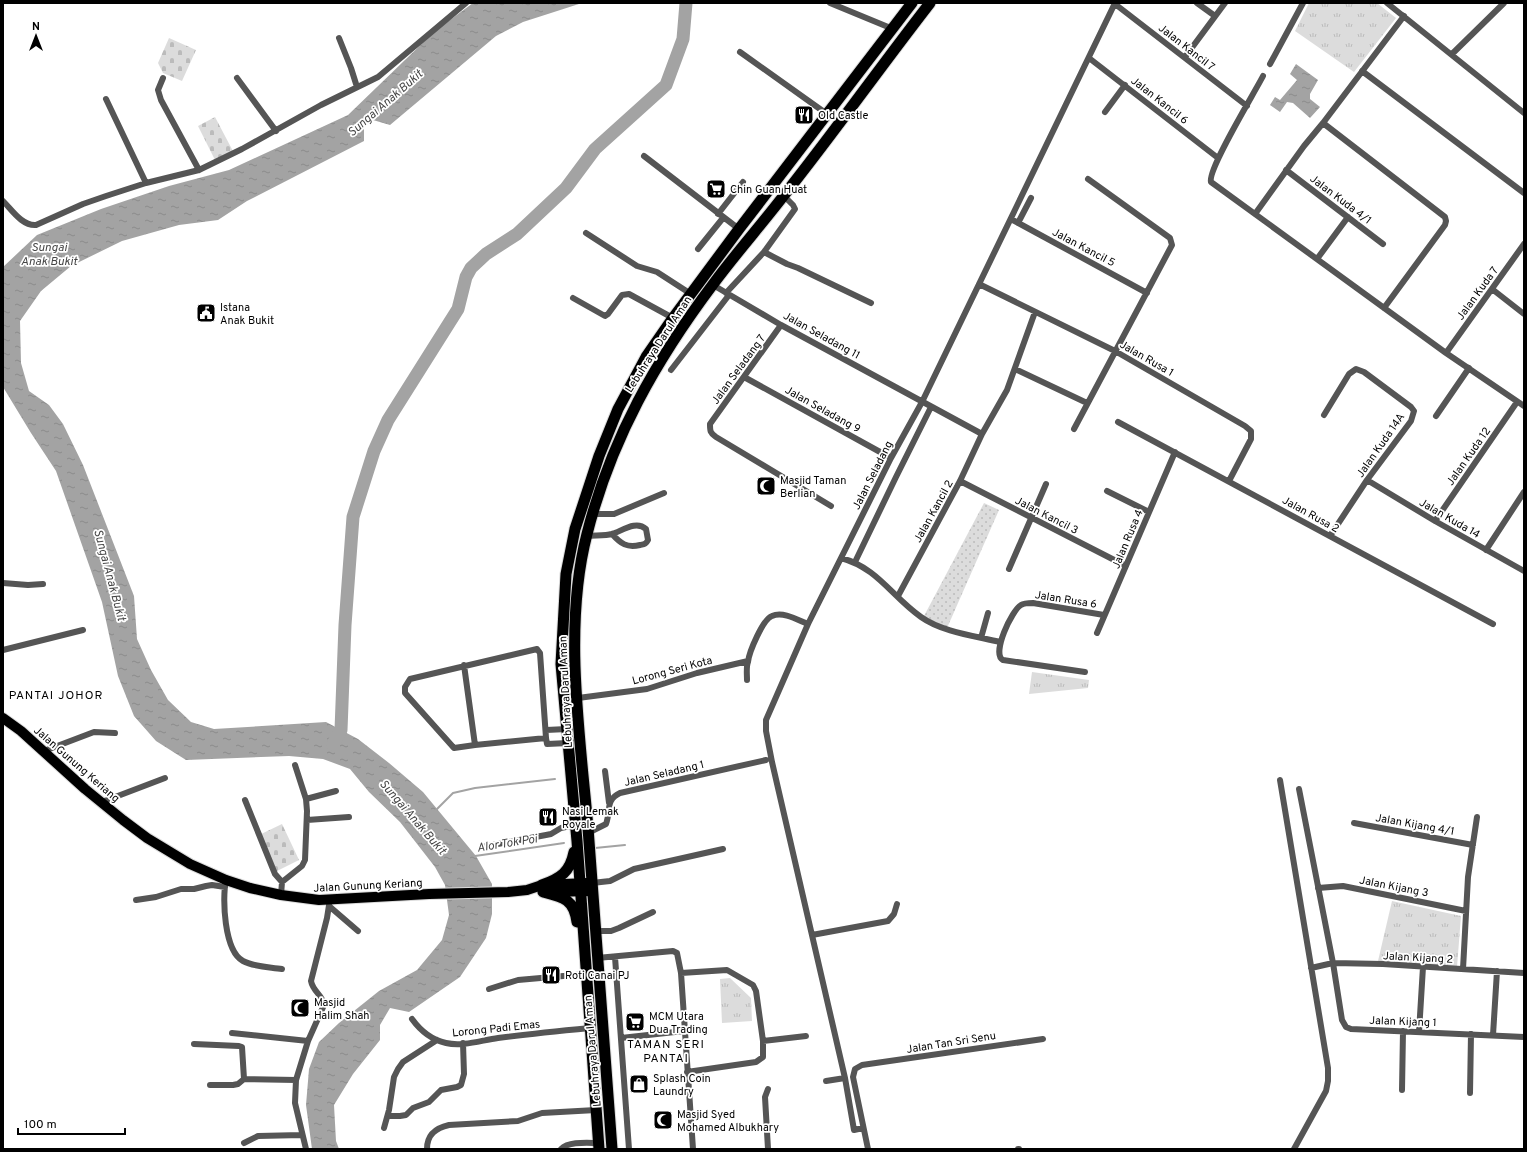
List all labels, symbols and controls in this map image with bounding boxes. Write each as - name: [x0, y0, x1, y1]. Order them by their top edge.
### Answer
- north arrow: [16, 16, 56, 56]
- text: N: [32, 20, 40, 34]
- street label: Jalan Kancil 7: [1155, 21, 1218, 74]
- water label: Sungai Anak Bukit: [345, 66, 427, 141]
- street label: Jalan Kancil 6: [1128, 74, 1191, 128]
- restaurant icon: Old Castle: [793, 104, 815, 126]
- place label: Old Castle: [818, 109, 868, 123]
- street label: Jalan Kuda 4/1: [1307, 172, 1374, 228]
- supermarket icon: Chin Guan Huat: [705, 178, 727, 200]
- place label: Chin Guan Huat: [730, 183, 807, 197]
- street label: Jalan Kancil 5: [1050, 225, 1118, 270]
- water label: Sungai Anak Bukit: [21, 240, 78, 270]
- street label: Jalan Kuda 7: [1454, 264, 1502, 323]
- street label: Lebuhraya Darul Aman: [622, 294, 695, 395]
- place label: Istana Anak Bukit: [220, 301, 274, 328]
- public building icon: Istana Anak Bukit: [195, 302, 217, 324]
- street label: Jalan Seladang 11: [781, 309, 863, 363]
- street label: Jalan Seladang 7: [709, 332, 769, 407]
- street label: Jalan Rusa 1: [1117, 338, 1176, 380]
- street label: Jalan Seladang 9: [782, 383, 863, 436]
- street label: Jalan Kuda 14A: [1353, 411, 1408, 480]
- street label: Jalan Kuda 12: [1444, 425, 1494, 488]
- street label: Jalan Seladang: [850, 439, 896, 512]
- place label: Masjid Taman Berlian: [780, 474, 847, 501]
- mosque icon: Masjid Taman Berlian: [755, 475, 777, 497]
- street label: Jalan Kancil 2: [911, 478, 957, 545]
- street label: Jalan Kancil 3: [1013, 494, 1081, 538]
- street label: Jalan Rusa 2: [1280, 494, 1341, 536]
- street label: Jalan Kuda 14: [1417, 496, 1483, 542]
- street label: Jalan Rusa 4: [1109, 508, 1147, 571]
- water label: Sungai Anak Bukit: [89, 528, 129, 624]
- street label: Jalan Rusa 6: [1034, 588, 1098, 612]
- street label: Lebuhraya Darul Aman: [556, 636, 576, 748]
- street label: Lorong Seri Kota: [631, 653, 714, 688]
- district label: PANTAI JOHOR: [9, 688, 103, 704]
- street label: Jalan Gunung Keriang: [30, 724, 122, 806]
- street label: Jalan Seladang 1: [623, 758, 706, 790]
- water label: Sungai Anak Bukit: [375, 777, 450, 859]
- place label: Nasi Lemak Royale: [562, 805, 619, 832]
- restaurant icon: Nasi Lemak Royale: [537, 806, 559, 828]
- street label: Jalan Kijang 4/1: [1374, 811, 1455, 839]
- water label: Alor Tok Poi: [476, 831, 540, 857]
- street label: Jalan Kijang 3: [1358, 873, 1430, 901]
- street label: Jalan Gunung Keriang: [313, 876, 423, 896]
- street label: Jalan Kijang 2: [1382, 949, 1453, 967]
- restaurant icon: Roti Canai PJ: [540, 964, 562, 986]
- place label: Roti Canai PJ: [565, 969, 629, 983]
- street label: Lebuhraya Darul Aman: [581, 994, 605, 1107]
- place label: Masjid Halim Shah: [314, 996, 370, 1023]
- mosque icon: Masjid Halim Shah: [289, 997, 311, 1019]
- place label: MCM Utara Dua Trading: [649, 1010, 708, 1037]
- supermarket icon: MCM Utara Dua Trading: [624, 1011, 646, 1033]
- street label: Jalan Kijang 1: [1369, 1014, 1437, 1030]
- street label: Lorong Padi Emas: [451, 1017, 541, 1041]
- street label: Jalan Tan Sri Senu: [905, 1029, 997, 1057]
- district label: TAMAN SERI PANTAI: [627, 1037, 705, 1067]
- place label: Splash Coin Laundry: [653, 1072, 711, 1099]
- shop icon: Splash Coin Laundry: [628, 1073, 650, 1095]
- place label: Masjid Syed Mohamed Albukhary: [677, 1108, 779, 1135]
- mosque icon: Masjid Syed Mohamed Albukhary: [652, 1109, 674, 1131]
- scale bar: [18, 1110, 125, 1136]
- text: 100 m: [24, 1117, 57, 1133]

